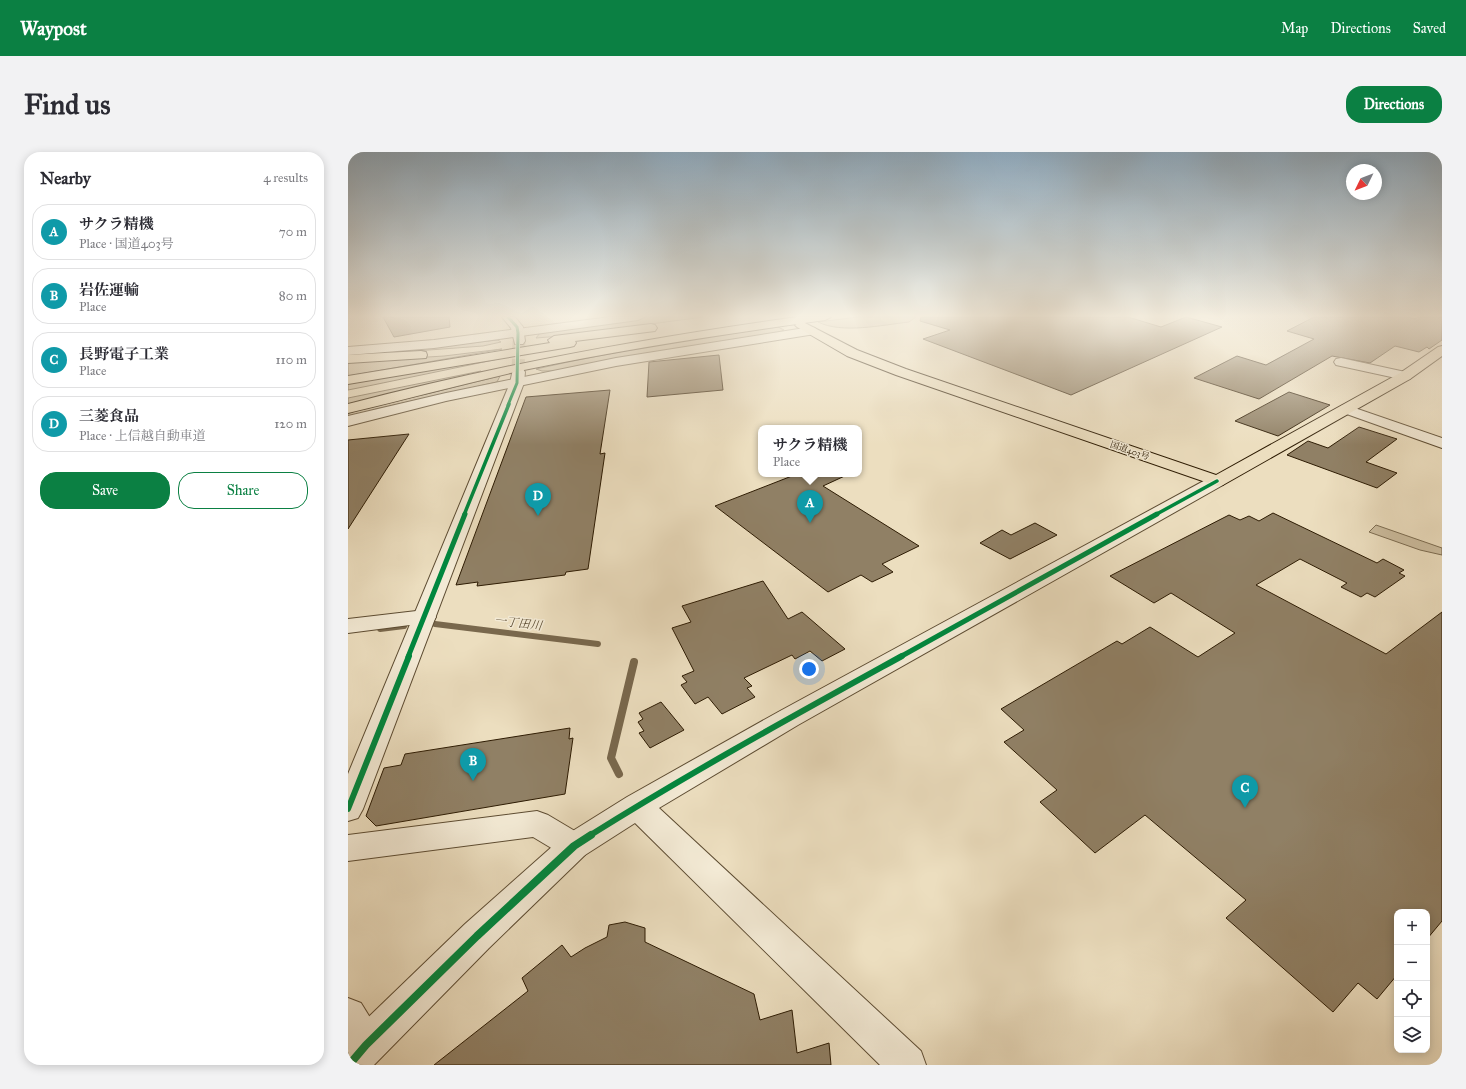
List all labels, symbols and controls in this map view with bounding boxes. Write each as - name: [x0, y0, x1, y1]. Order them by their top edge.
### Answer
- text: Waypost: [20, 17, 87, 40]
- text: Map: [1281, 20, 1308, 37]
- text: Directions: [1330, 20, 1391, 37]
- text: Saved: [1413, 20, 1446, 37]
- button: Directions: [1346, 86, 1442, 123]
- text: Find us: [24, 87, 110, 122]
- north arrow: [1346, 164, 1382, 200]
- text: Nearby: [40, 168, 91, 189]
- text: 4 results: [263, 170, 308, 186]
- text: サクラ精機: [79, 215, 153, 233]
- text: A: [50, 224, 58, 240]
- text: 70 m: [279, 224, 307, 240]
- text: Place · 国道403号: [79, 236, 174, 252]
- text: 岩佐運輸: [79, 281, 139, 299]
- text: B: [50, 288, 58, 304]
- text: 80 m: [279, 288, 307, 304]
- text: Place: [79, 299, 106, 315]
- text: 長野電子工業: [79, 345, 169, 363]
- text: C: [50, 352, 58, 368]
- text: 110 m: [275, 352, 307, 368]
- text: Place: [79, 363, 106, 379]
- text: 三菱食品: [79, 407, 139, 425]
- text: D: [49, 416, 59, 432]
- text: 120 m: [274, 416, 307, 432]
- popup: [758, 425, 862, 477]
- text: Place · 上信越自動車道: [79, 428, 206, 444]
- text: サクラ精機: [773, 436, 847, 454]
- street label: 国道403号: [1109, 438, 1151, 462]
- text: Place: [773, 454, 800, 470]
- button: Save: [40, 472, 170, 509]
- button: Share: [178, 472, 308, 509]
- pin: D: [525, 483, 551, 516]
- pin: A: [797, 490, 823, 523]
- water label: 一丁田川: [493, 613, 545, 633]
- your location: [799, 659, 819, 679]
- pin: B: [460, 748, 486, 781]
- pin: C: [1232, 775, 1258, 808]
- map controls: [1394, 909, 1430, 1053]
- button: +: [1394, 909, 1430, 945]
- button: −: [1394, 945, 1430, 981]
- button: locate: [1394, 981, 1430, 1017]
- button: layers: [1394, 1017, 1430, 1053]

